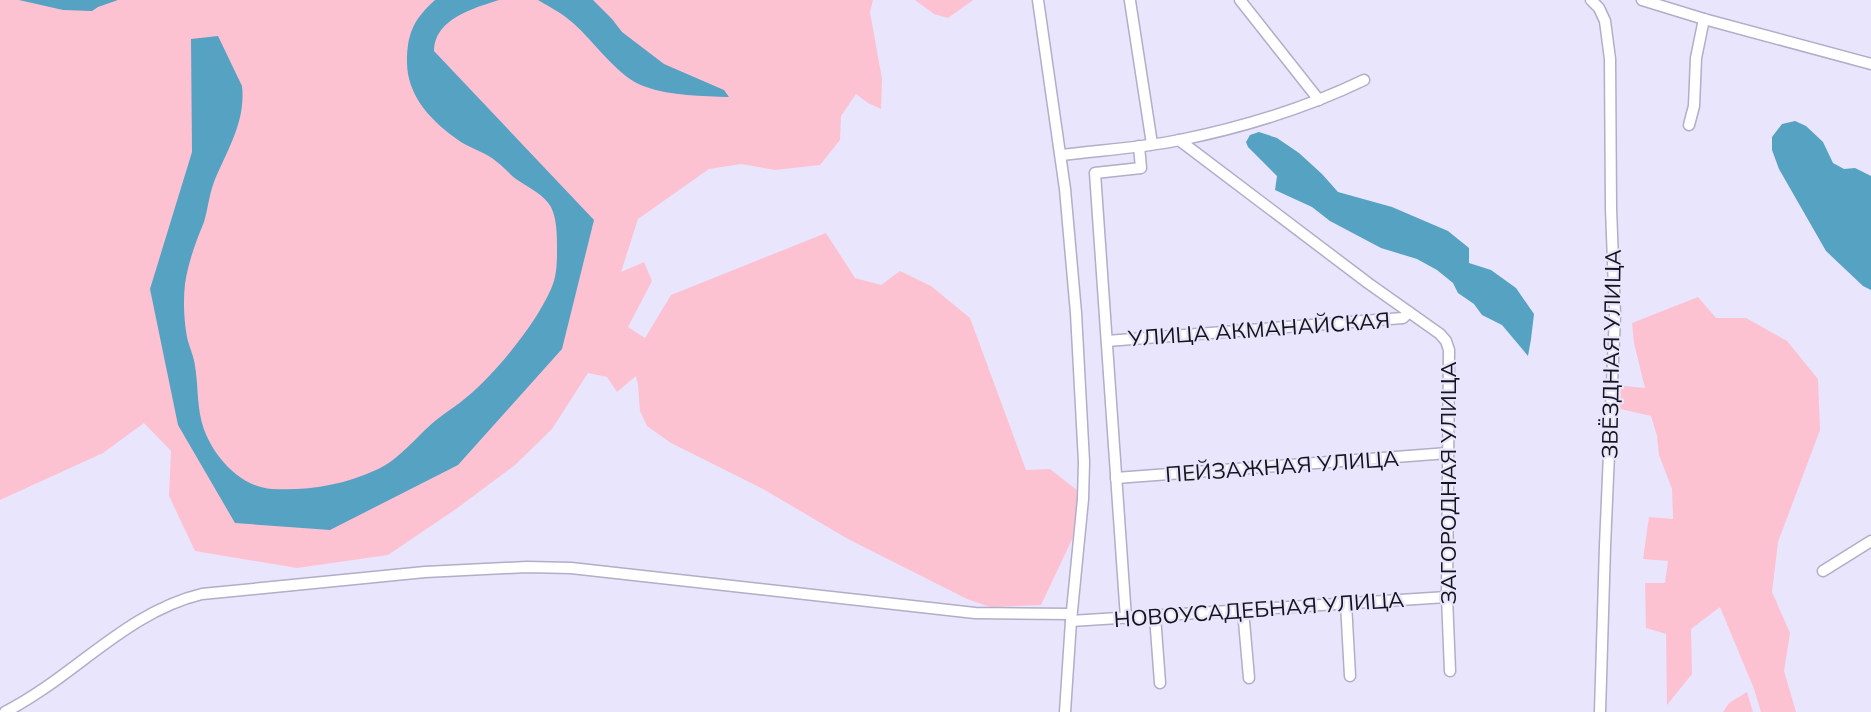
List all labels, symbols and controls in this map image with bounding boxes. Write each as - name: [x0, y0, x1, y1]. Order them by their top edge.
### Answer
- street label: ЗВЁЗДНАЯ УЛИЦА: [1595, 249, 1627, 459]
- street label: УЛИЦА АКМАНАЙСКАЯ: [1126, 306, 1391, 352]
- street label: ЗАГОРОДНАЯ УЛИЦА: [1434, 361, 1462, 605]
- street label: ПЕЙЗАЖНАЯ УЛИЦА: [1164, 444, 1400, 488]
- street label: НОВОУСАДЕБНАЯ УЛИЦА: [1113, 585, 1405, 633]

